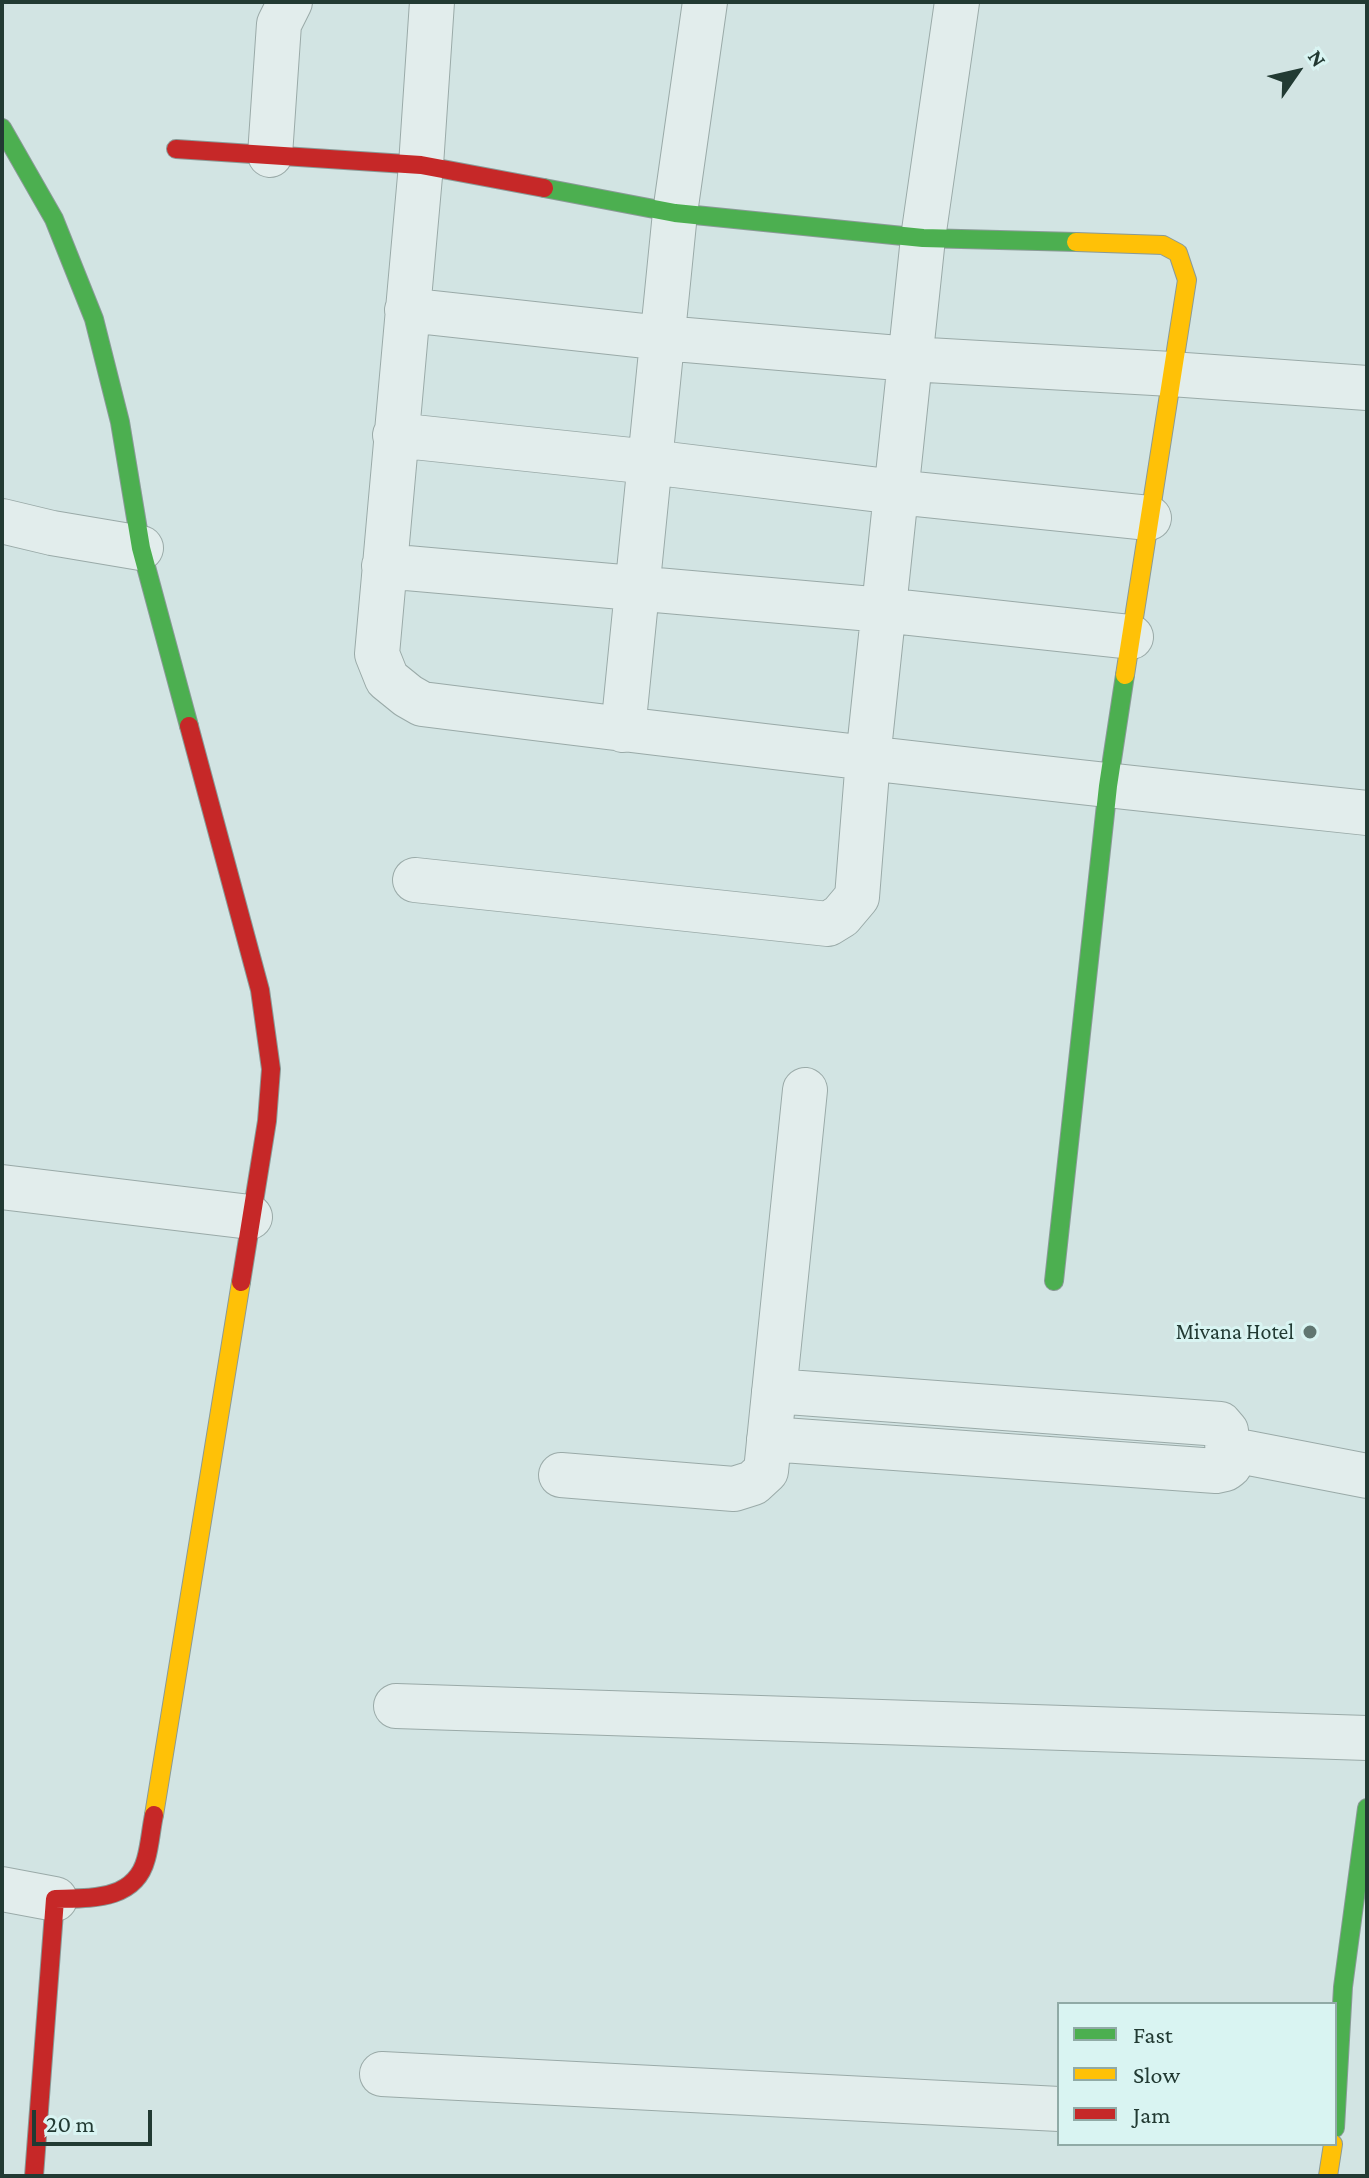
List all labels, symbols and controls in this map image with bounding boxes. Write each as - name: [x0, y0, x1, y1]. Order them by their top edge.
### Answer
- north arrow: [1257, 32, 1337, 112]
- text: N: [1303, 45, 1332, 72]
- place label: Mivana Hotel: [1176, 1319, 1294, 1345]
- marker: Mivana Hotel: [1301, 1323, 1319, 1341]
- legend: [1057, 2002, 1337, 2146]
- text: Fast: [1133, 2021, 1173, 2048]
- text: Slow: [1133, 2061, 1180, 2088]
- scale bar: [36, 2094, 156, 2144]
- text: Jam: [1133, 2101, 1171, 2128]
- text: 20 m: [46, 2110, 95, 2137]

